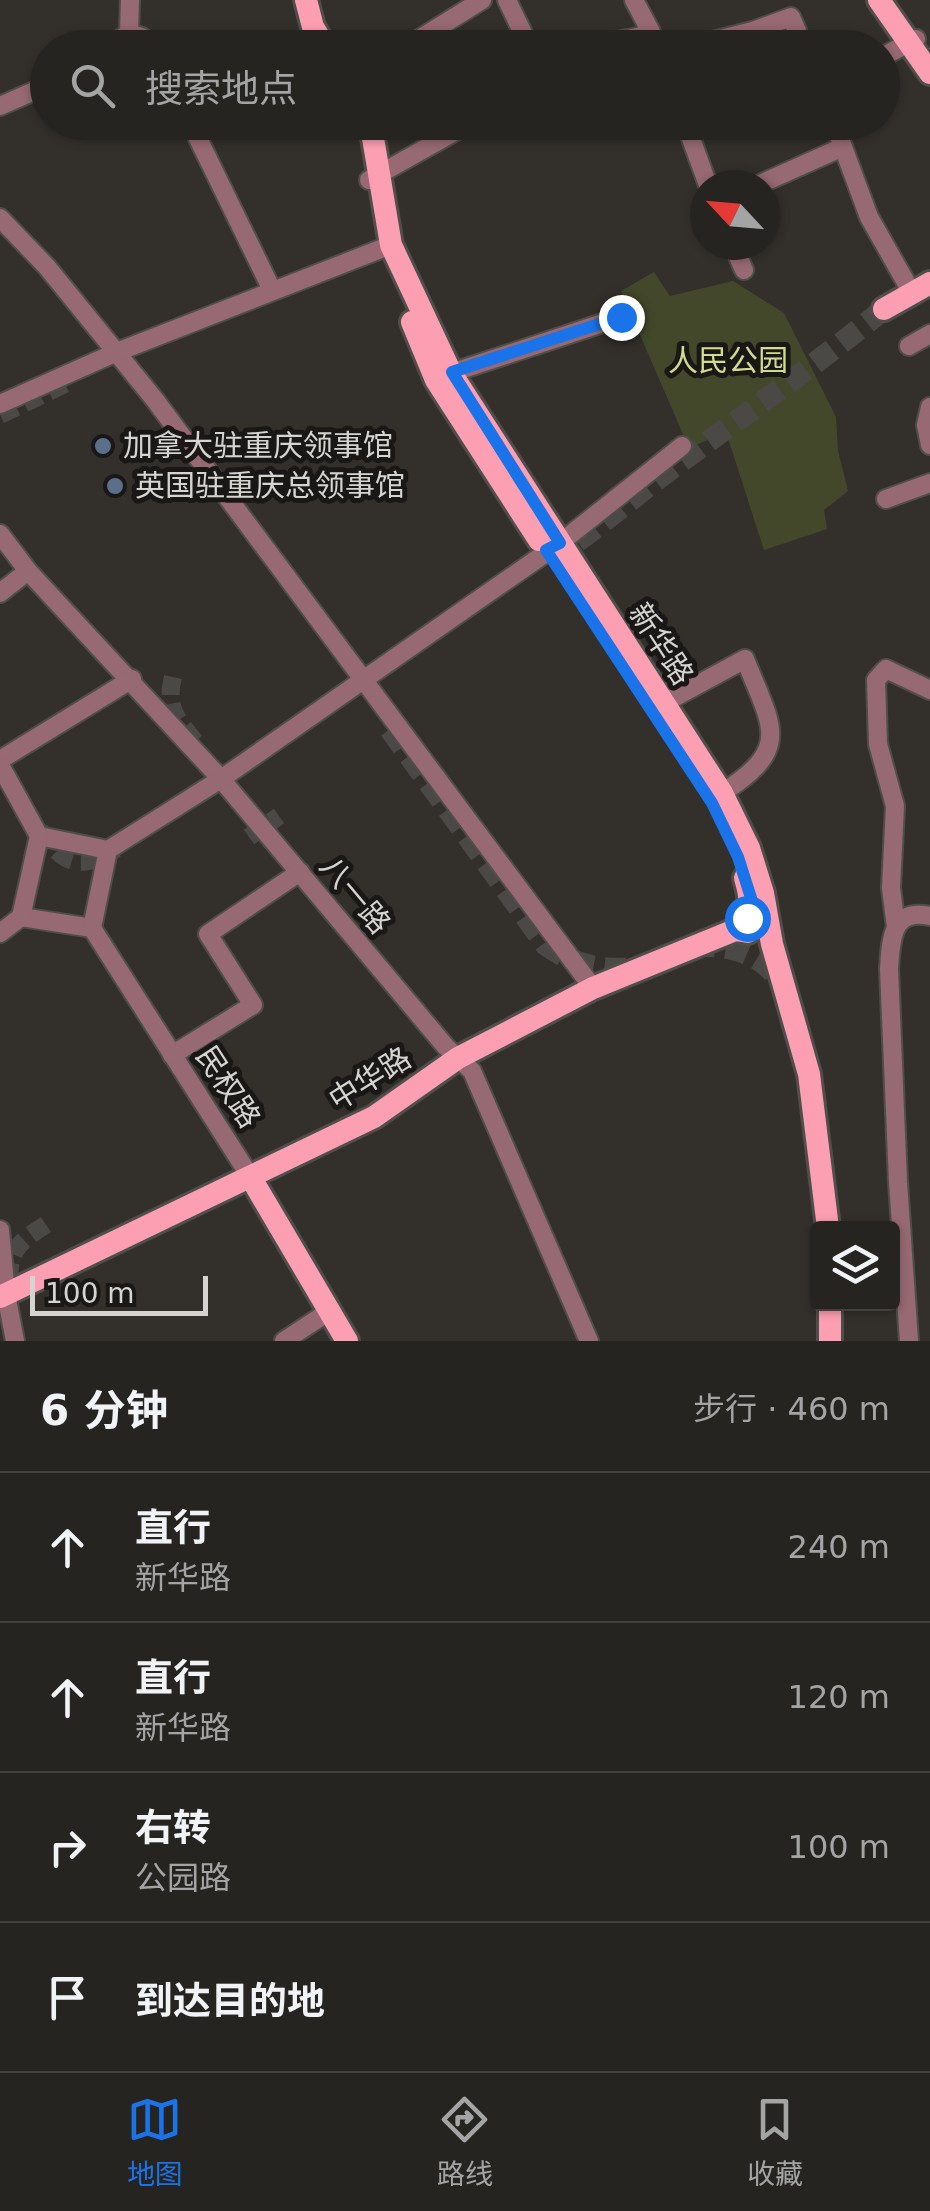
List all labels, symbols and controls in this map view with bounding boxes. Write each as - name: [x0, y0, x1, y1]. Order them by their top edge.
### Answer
- search box: [30, 30, 900, 140]
- icon: search: [65, 58, 120, 113]
- text: 搜索地点: [145, 67, 297, 111]
- north arrow: [690, 170, 780, 260]
- route end: [599, 295, 645, 341]
- park label: 人民公园: [668, 343, 788, 378]
- place label: 加拿大驻重庆领事馆: [123, 428, 393, 463]
- marker: 加拿大驻重庆领事馆: [92, 435, 114, 457]
- place label: 英国驻重庆总领事馆: [135, 468, 405, 503]
- marker: 英国驻重庆总领事馆: [104, 475, 126, 497]
- street label: 新华路: [622, 596, 701, 691]
- street label: 八一路: [313, 849, 398, 940]
- route start: [725, 896, 771, 942]
- street label: 民权路: [189, 1039, 268, 1134]
- street label: 中华路: [322, 1040, 417, 1117]
- map controls: [810, 1221, 900, 1311]
- button: layers: [810, 1221, 900, 1311]
- scale bar: [30, 1271, 208, 1316]
- text: 100 m: [45, 1277, 135, 1310]
- text: 6 分钟: [40, 1386, 168, 1435]
- text: 步行 · 460 m: [693, 1390, 890, 1428]
- text: 直行: [135, 1506, 211, 1550]
- icon: ahead: [40, 1520, 95, 1575]
- text: 240 m: [788, 1528, 890, 1566]
- text: 新华路: [135, 1559, 231, 1597]
- text: 直行: [135, 1656, 211, 1700]
- icon: ahead: [40, 1670, 95, 1725]
- text: 120 m: [788, 1678, 890, 1716]
- text: 新华路: [135, 1709, 231, 1747]
- text: 右转: [135, 1806, 211, 1850]
- icon: right: [40, 1820, 95, 1875]
- text: 100 m: [788, 1828, 890, 1866]
- text: 公园路: [135, 1859, 231, 1897]
- icon: arrive: [40, 1970, 95, 2025]
- text: 到达目的地: [135, 1979, 325, 2023]
- tab: 地图: [127, 2092, 183, 2192]
- tab: 路线: [437, 2092, 493, 2192]
- tab: 收藏: [747, 2092, 803, 2192]

